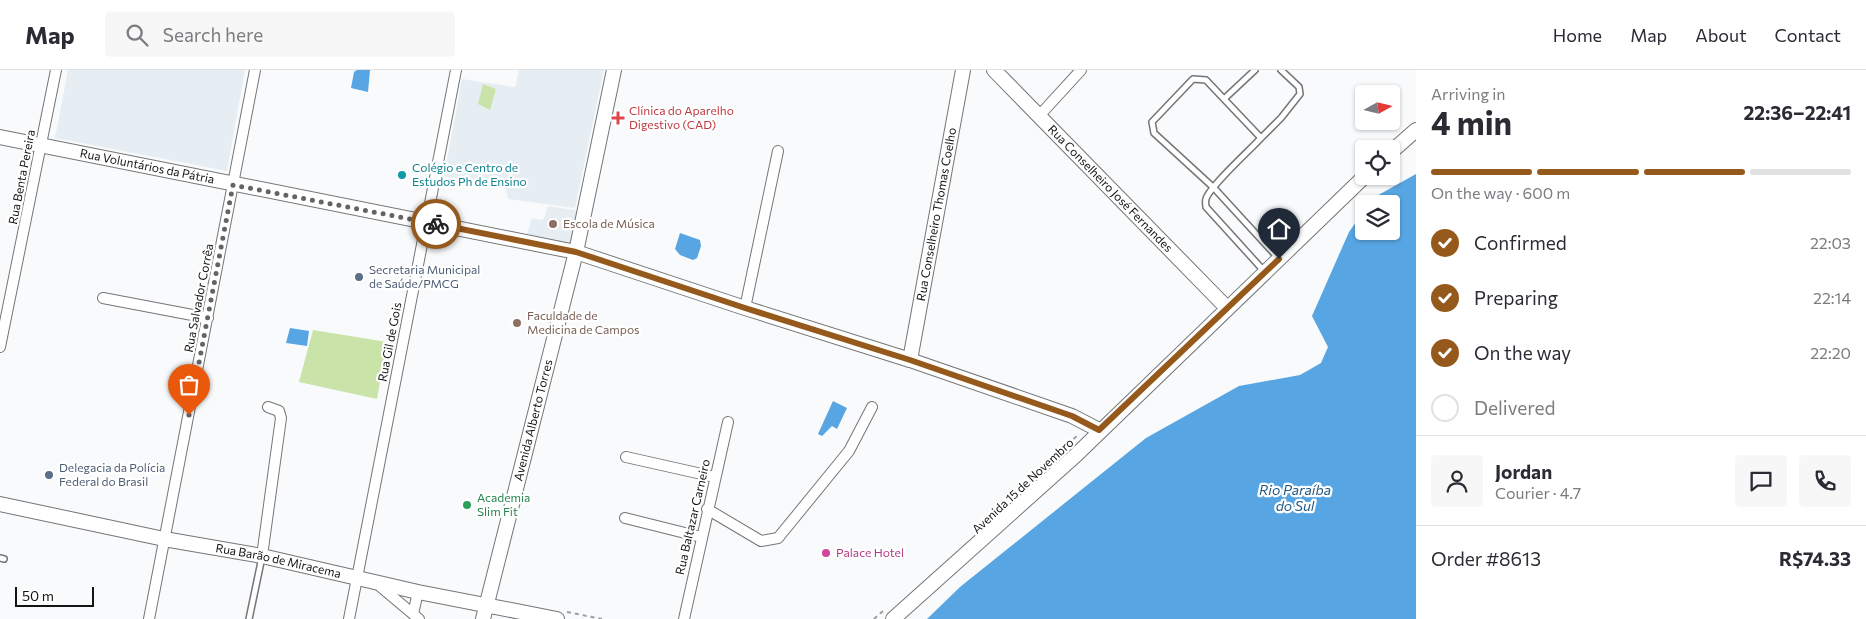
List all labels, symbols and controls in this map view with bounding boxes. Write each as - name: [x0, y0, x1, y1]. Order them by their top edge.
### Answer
- search box: [105, 12, 455, 57]
- text: Map: [25, 20, 75, 49]
- icon: search: [123, 21, 151, 49]
- text: Search here: [163, 23, 263, 46]
- text: Home: [1553, 24, 1602, 46]
- text: Map: [1630, 24, 1667, 46]
- text: About: [1695, 24, 1747, 46]
- text: Contact: [1775, 24, 1841, 46]
- text: Arriving in: [1431, 84, 1505, 103]
- north arrow: [1355, 85, 1400, 130]
- map controls: [1355, 85, 1400, 240]
- text: 22:36–22:41: [1744, 101, 1851, 124]
- text: 4 min: [1431, 102, 1512, 142]
- place label: Clínica do Aparelho Digestivo (CAD): [629, 103, 734, 131]
- marker: Clínica do Aparelho Digestivo (CAD): [611, 111, 625, 125]
- street label: Rua Conselheiro José Fernandes: [1046, 122, 1176, 254]
- street label: Rua Conselheiro Thomas Coelho: [913, 126, 958, 302]
- street label: Rua Benta Pereira: [5, 128, 37, 225]
- button: locate: [1355, 140, 1400, 185]
- street label: Rua Voluntários da Pátria: [79, 145, 216, 186]
- place label: Colégio e Centro de Estudos Ph de Ensino: [412, 160, 527, 188]
- marker: Colégio e Centro de Estudos Ph de Ensino: [396, 169, 408, 181]
- text: On the way · 600 m: [1431, 183, 1570, 202]
- button: layers: [1355, 195, 1400, 240]
- courier: [411, 199, 461, 249]
- pin: [1258, 208, 1300, 259]
- icon: bike: [422, 210, 450, 238]
- icon: home: [1265, 215, 1293, 243]
- place label: Escola de Música: [563, 216, 655, 230]
- marker: Escola de Música: [547, 218, 559, 230]
- icon: check: [1431, 229, 1459, 257]
- text: Confirmed: [1474, 231, 1567, 254]
- text: 22:03: [1810, 233, 1851, 252]
- street label: Rua Salvador Corrêa: [181, 242, 215, 353]
- place label: Secretaria Municipal de Saúde/PMCG: [369, 262, 480, 290]
- marker: Secretaria Municipal de Saúde/PMCG: [353, 271, 365, 283]
- icon: check: [1431, 284, 1459, 312]
- text: Preparing: [1474, 286, 1558, 309]
- text: 22:14: [1813, 288, 1851, 307]
- street label: Rua Gil de Gois: [374, 301, 404, 383]
- place label: Faculdade de Medicina de Campos: [527, 308, 639, 336]
- marker: Faculdade de Medicina de Campos: [511, 317, 523, 329]
- icon: check: [1431, 339, 1459, 367]
- text: On the way: [1474, 341, 1571, 364]
- text: 22:20: [1810, 343, 1851, 362]
- street label: Avenida Alberto Torres: [510, 358, 554, 482]
- pin: [168, 364, 210, 415]
- icon: bag: [175, 371, 203, 399]
- text: Delivered: [1474, 396, 1555, 419]
- street label: Avenida 15 de Novembro: [969, 435, 1076, 536]
- button: person: [1431, 455, 1483, 507]
- button: chat: [1735, 455, 1787, 507]
- button: phone: [1799, 455, 1851, 507]
- street label: Rua Baltazar Carneiro: [672, 458, 712, 576]
- place label: Delegacia da Polícia Federal do Brasil: [59, 460, 165, 488]
- text: Jordan: [1495, 460, 1552, 483]
- marker: Delegacia da Polícia Federal do Brasil: [43, 469, 55, 481]
- water label: Rio Paraíba do Sul: [1259, 481, 1331, 514]
- text: Courier · 4.7: [1495, 483, 1581, 502]
- place label: Academia Slim Fit: [477, 490, 530, 518]
- marker: Academia Slim Fit: [461, 499, 473, 511]
- street label: Rua Barão de Miracema: [215, 540, 343, 580]
- place label: Palace Hotel: [836, 545, 904, 559]
- marker: Palace Hotel: [820, 547, 832, 559]
- text: Order #8613: [1431, 547, 1541, 570]
- text: R$74.33: [1779, 547, 1851, 570]
- scale bar: [15, 584, 94, 607]
- text: 50 m: [22, 587, 54, 604]

